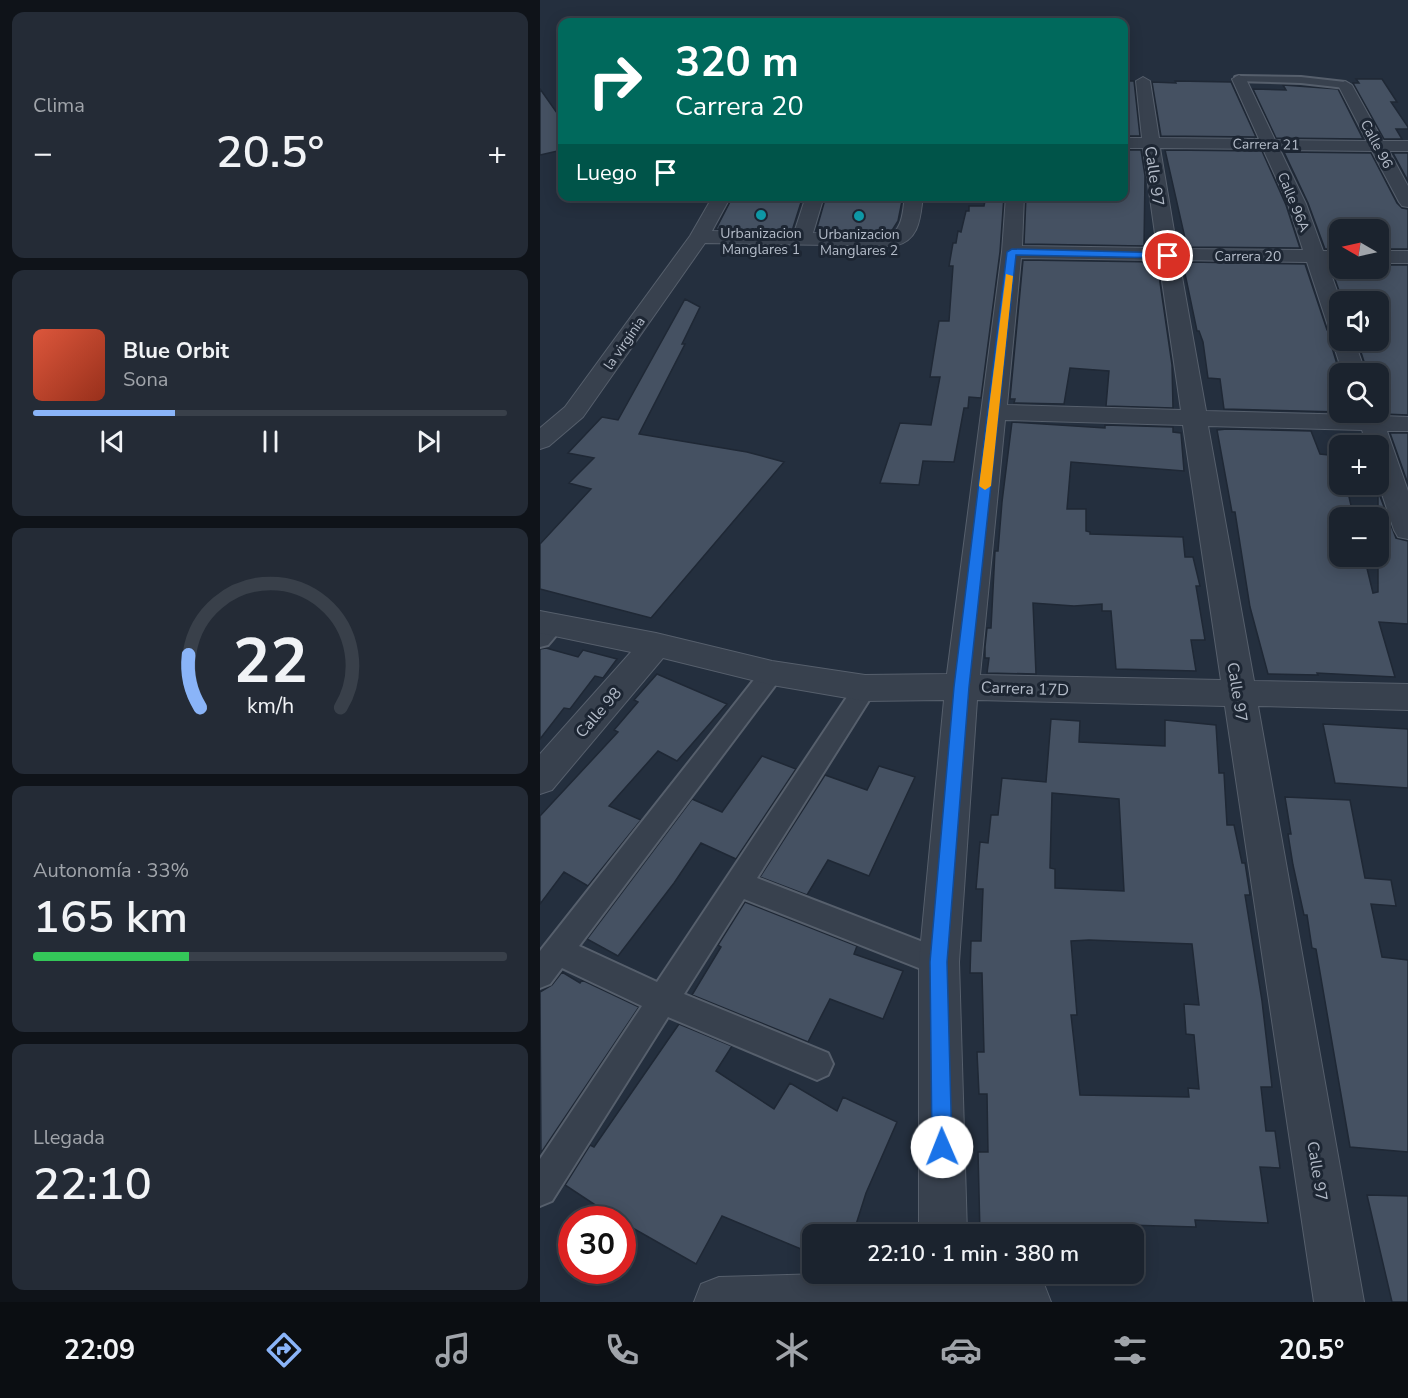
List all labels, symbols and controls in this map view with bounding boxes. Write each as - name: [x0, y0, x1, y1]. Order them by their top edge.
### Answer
- text: 320 m: [675, 34, 799, 91]
- icon: right: [576, 42, 654, 120]
- text: Carrera 20: [675, 88, 804, 125]
- text: Clima: [33, 92, 85, 119]
- street label: Calle 96: [1356, 117, 1397, 172]
- text: 20.5°: [216, 122, 324, 183]
- text: −: [33, 131, 53, 176]
- text: +: [487, 131, 507, 176]
- street label: Carrera 21: [1232, 134, 1300, 155]
- street label: Calle 97: [1139, 145, 1169, 207]
- icon: arrive: [649, 156, 682, 189]
- text: Luego: [576, 158, 637, 188]
- street label: Calle 96A: [1273, 169, 1314, 235]
- marker: Urbanizacion Manglares 1: [754, 208, 768, 222]
- marker: Urbanizacion Manglares 2: [852, 209, 866, 223]
- north arrow: [1329, 219, 1389, 279]
- map controls: [1329, 219, 1389, 567]
- place label: Urbanizacion Manglares 1: [720, 224, 802, 259]
- place label: Urbanizacion Manglares 2: [818, 225, 900, 260]
- pin: [1142, 230, 1193, 281]
- icon: arrive: [1151, 239, 1184, 272]
- street label: Carrera 20: [1215, 247, 1281, 266]
- button: sound: [1329, 291, 1389, 351]
- street label: la virginia: [599, 313, 650, 374]
- text: Blue Orbit: [123, 336, 229, 366]
- button: search: [1329, 363, 1389, 423]
- text: Sona: [123, 366, 168, 393]
- icon: previous: [96, 425, 129, 458]
- icon: pause: [254, 425, 287, 458]
- icon: next: [412, 425, 445, 458]
- button: +: [1329, 435, 1389, 495]
- button: −: [1329, 507, 1389, 567]
- text: 22: [233, 619, 307, 704]
- street label: Calle 97: [1221, 661, 1253, 724]
- street label: Carrera 17D: [981, 676, 1069, 702]
- street label: Calle 98: [571, 683, 627, 743]
- text: km/h: [246, 691, 294, 721]
- text: Autonomía · 33%: [33, 857, 189, 884]
- text: 165 km: [33, 887, 188, 948]
- position arrow: [910, 1115, 974, 1179]
- text: Llegada: [33, 1124, 105, 1151]
- street label: Calle 97: [1301, 1140, 1333, 1203]
- text: 22:10: [33, 1154, 152, 1215]
- speed limit sign: 30: [558, 1206, 636, 1284]
- text: 22:10 · 1 min · 380 m: [867, 1239, 1079, 1269]
- icon: directions: [263, 1329, 305, 1371]
- icon: music: [432, 1329, 474, 1371]
- icon: phone: [601, 1329, 643, 1371]
- icon: climate: [771, 1329, 813, 1371]
- icon: car: [940, 1329, 982, 1371]
- icon: filters: [1109, 1329, 1151, 1371]
- text: 22:09: [64, 1332, 135, 1369]
- text: 20.5°: [1279, 1332, 1344, 1369]

